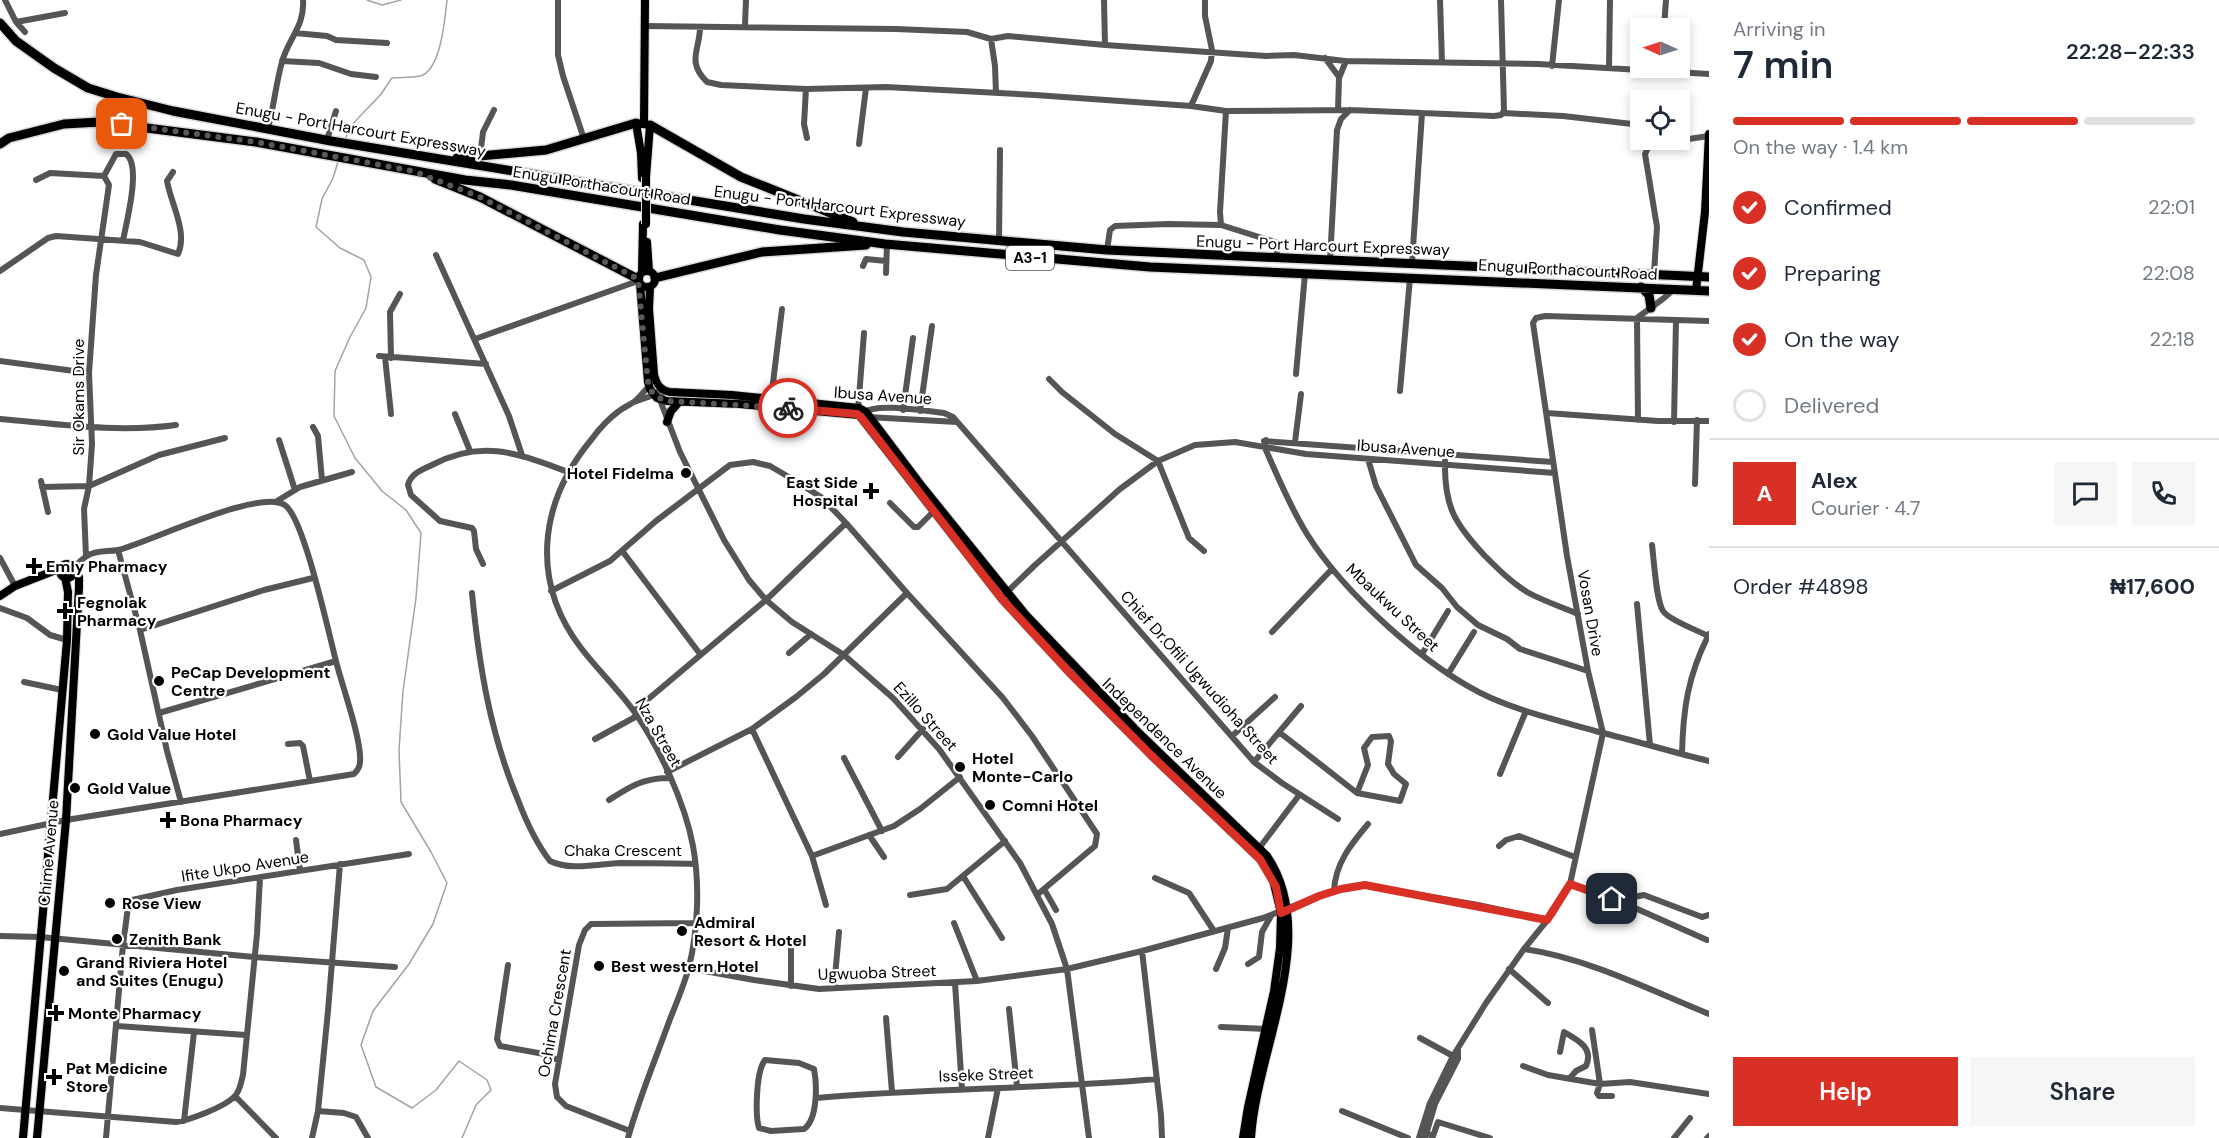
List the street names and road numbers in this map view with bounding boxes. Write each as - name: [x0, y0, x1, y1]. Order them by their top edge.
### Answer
- street label: Enugu - Port Harcourt Expressway: [234, 97, 488, 162]
- street label: Enugu Porthacourt Road: [512, 161, 692, 210]
- street label: Enugu - Port Harcourt Expressway: [713, 181, 967, 232]
- street label: Enugu - Port Harcourt Expressway: [1196, 231, 1450, 260]
- road number: A3-1: [1006, 246, 1054, 270]
- street label: Enugu Porthacourt Road: [1478, 254, 1658, 285]
- street label: Sir Okams Drive: [68, 339, 89, 455]
- street label: Ibusa Avenue: [833, 382, 933, 409]
- street label: Ibusa Avenue: [1356, 435, 1456, 462]
- street label: Mbaukwu Street: [1341, 559, 1444, 656]
- street label: Vosan Drive: [1573, 568, 1608, 658]
- street label: Chief Dr.Ofili Ugwudioha Street: [1116, 586, 1283, 769]
- street label: Independence Avenue: [1098, 673, 1231, 803]
- street label: Ezillo Street: [889, 677, 962, 755]
- street label: Nza Street: [630, 694, 687, 771]
- street label: Chime Avenue: [33, 799, 64, 907]
- street label: Chaka Crescent: [564, 840, 682, 861]
- street label: Ifite Ukpo Avenue: [180, 846, 310, 887]
- street label: Ochima Crescent: [533, 947, 576, 1079]
- street label: Ugwuoba Street: [817, 960, 937, 985]
- street label: Isseke Street: [938, 1062, 1034, 1087]

